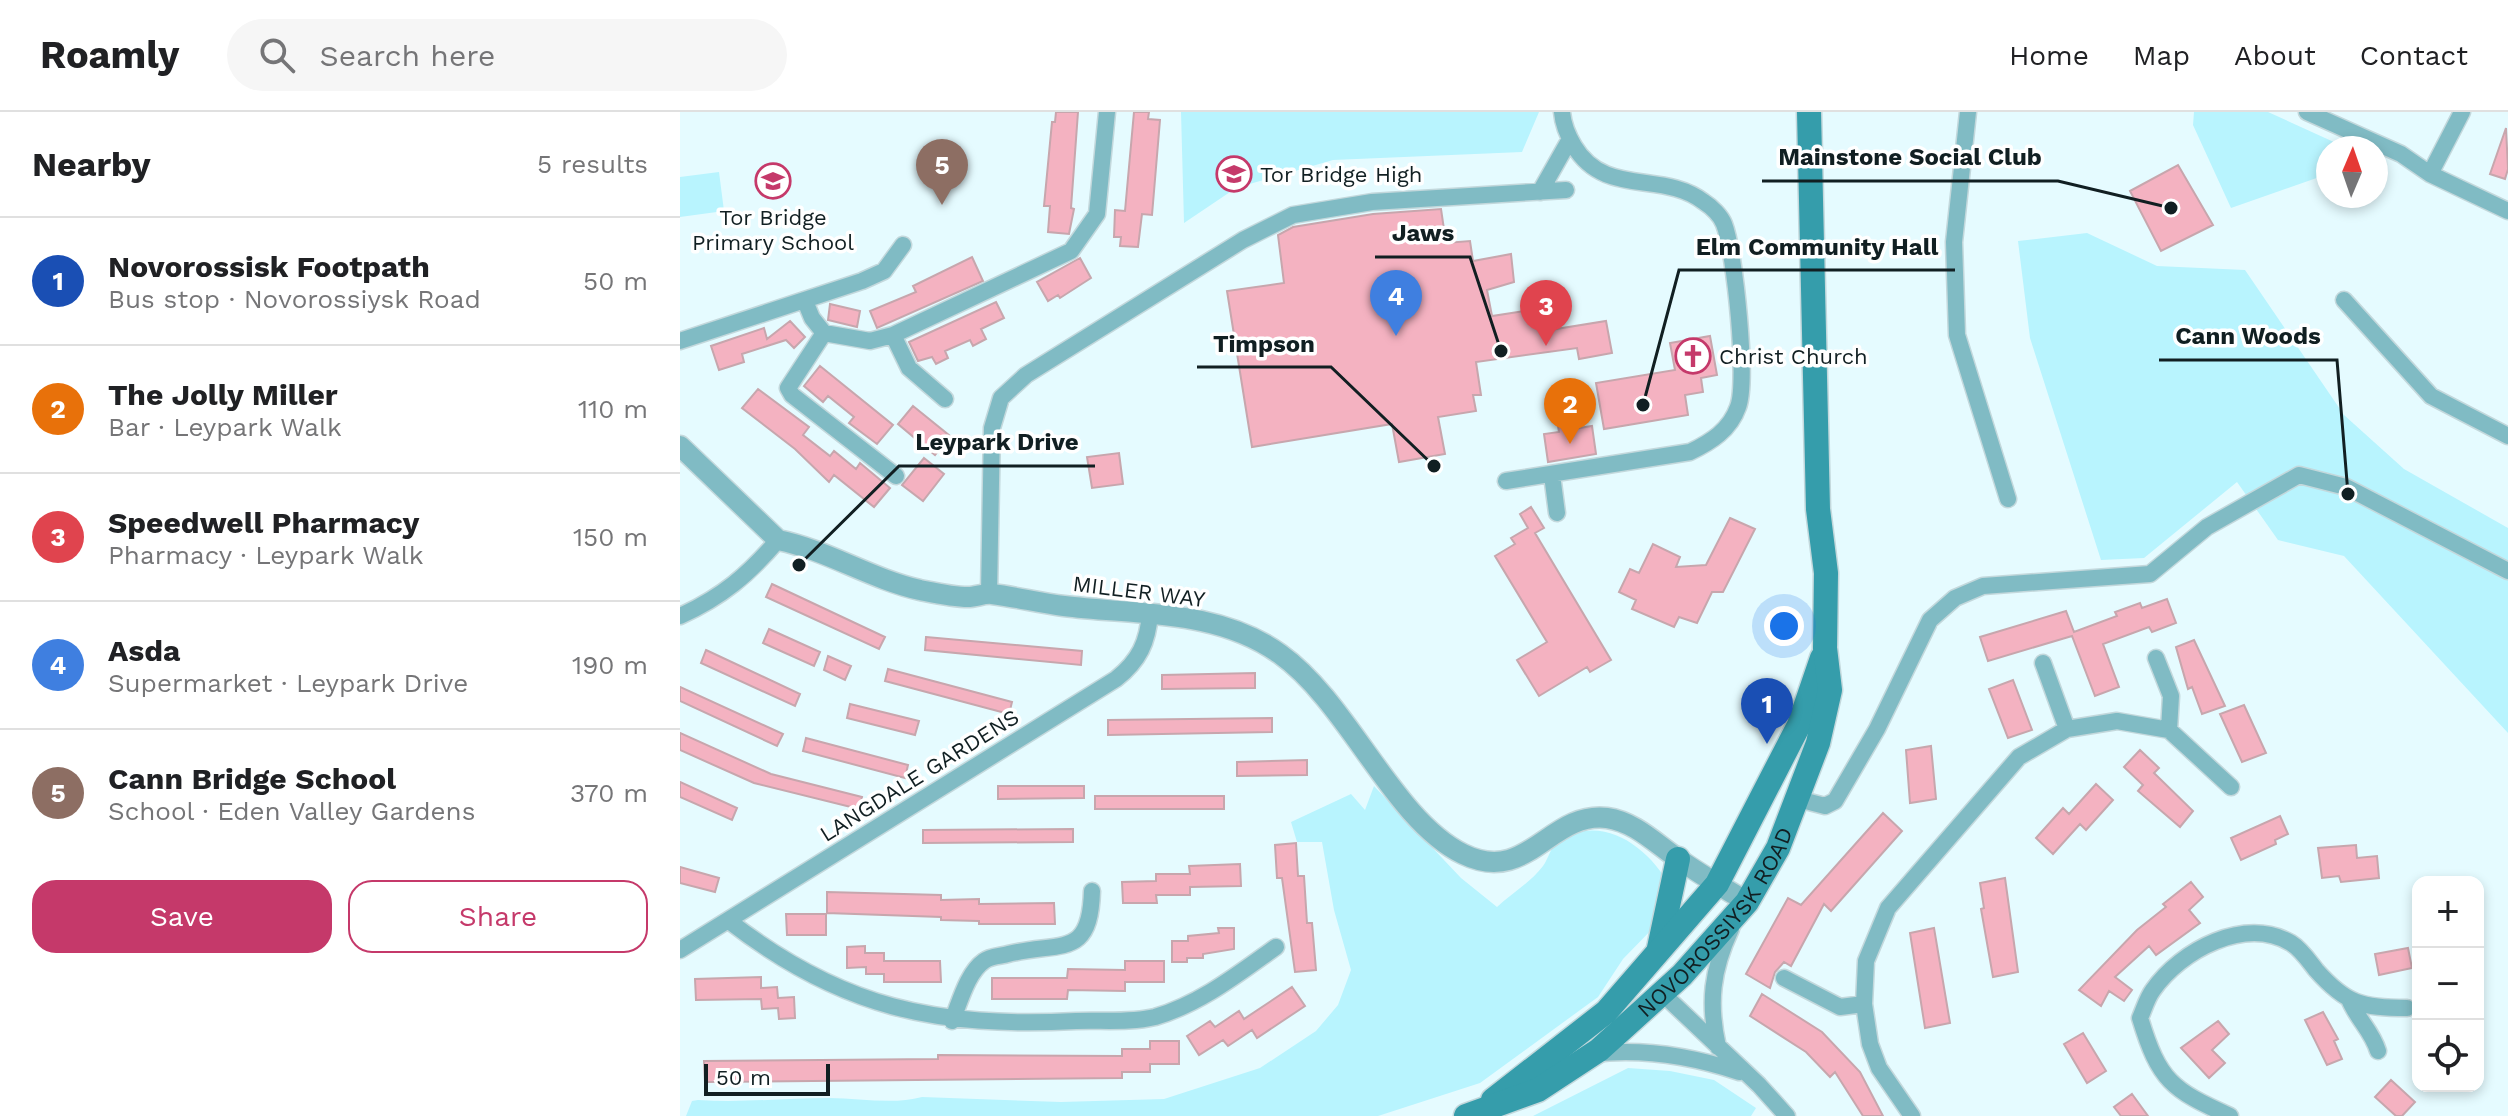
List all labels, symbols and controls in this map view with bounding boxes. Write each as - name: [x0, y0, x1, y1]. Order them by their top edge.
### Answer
- search box: [227, 19, 787, 91]
- text: Roamly: [40, 33, 179, 77]
- icon: search: [255, 33, 299, 77]
- text: Search here: [319, 38, 495, 73]
- text: Home: [2009, 39, 2089, 72]
- text: Map: [2133, 39, 2190, 72]
- text: About: [2234, 39, 2316, 72]
- text: Contact: [2360, 39, 2468, 72]
- callout: Mainstone Social Club: [1762, 133, 2058, 181]
- north arrow: [2316, 136, 2388, 208]
- pin: 5: [916, 139, 968, 205]
- text: Mainstone Social Club: [1778, 143, 2042, 171]
- text: Nearby: [32, 144, 151, 184]
- text: 5 results: [537, 149, 648, 179]
- school or university icon: Tor Bridge High: [1215, 155, 1253, 193]
- school or university icon: Tor Bridge Primary School: [754, 162, 792, 200]
- place label: Tor Bridge High: [1260, 162, 1422, 187]
- place label: Tor Bridge Primary School: [692, 205, 854, 255]
- callout: Jaws: [1375, 209, 1470, 257]
- text: Jaws: [1392, 219, 1454, 247]
- callout: Elm Community Hall: [1679, 222, 1955, 270]
- text: Elm Community Hall: [1696, 233, 1939, 261]
- text: Novorossisk Footpath: [108, 249, 430, 284]
- text: 1: [52, 266, 64, 296]
- text: 50 m: [583, 266, 648, 296]
- pin: 4: [1370, 270, 1422, 336]
- pin: 3: [1520, 280, 1572, 346]
- text: Bus stop · Novorossiysk Road: [108, 284, 481, 314]
- callout: Cann Woods: [2159, 312, 2337, 360]
- callout: Timpson: [1197, 319, 1331, 367]
- text: Cann Woods: [2175, 322, 2321, 350]
- text: Timpson: [1213, 330, 1315, 358]
- church icon: Christ Church: [1674, 337, 1712, 375]
- place label: Christ Church: [1719, 344, 1868, 369]
- text: The Jolly Miller: [108, 377, 338, 412]
- pin: 2: [1544, 378, 1596, 444]
- text: 2: [50, 394, 66, 424]
- text: 110 m: [578, 394, 648, 424]
- text: Bar · Leypark Walk: [108, 412, 342, 442]
- callout: Leypark Drive: [899, 418, 1095, 466]
- text: Leypark Drive: [915, 428, 1079, 456]
- text: Speedwell Pharmacy: [108, 505, 419, 540]
- text: 3: [50, 522, 66, 552]
- text: 150 m: [573, 522, 648, 552]
- text: Pharmacy · Leypark Walk: [108, 540, 424, 570]
- street label: MILLER WAY: [1071, 571, 1207, 612]
- your location: [1764, 606, 1804, 646]
- text: Asda: [108, 633, 180, 668]
- text: 4: [50, 650, 66, 680]
- text: 190 m: [572, 650, 648, 680]
- text: Supermarket · Leypark Drive: [108, 668, 468, 698]
- pin: 1: [1741, 678, 1793, 744]
- street label: LANGDALE GARDENS: [815, 704, 1023, 847]
- text: Cann Bridge School: [108, 761, 396, 796]
- text: 5: [50, 778, 66, 808]
- text: 370 m: [570, 778, 648, 808]
- text: School · Eden Valley Gardens: [108, 796, 475, 826]
- street label: NOVOROSSIYSK ROAD: [1632, 824, 1798, 1022]
- map controls: [2412, 876, 2484, 1092]
- button: +: [2412, 876, 2484, 948]
- button: Save: [32, 880, 332, 953]
- button: Share: [348, 880, 648, 953]
- button: −: [2412, 948, 2484, 1020]
- button: locate: [2412, 1020, 2484, 1092]
- scale bar: [704, 1060, 830, 1096]
- text: 50 m: [716, 1065, 771, 1090]

